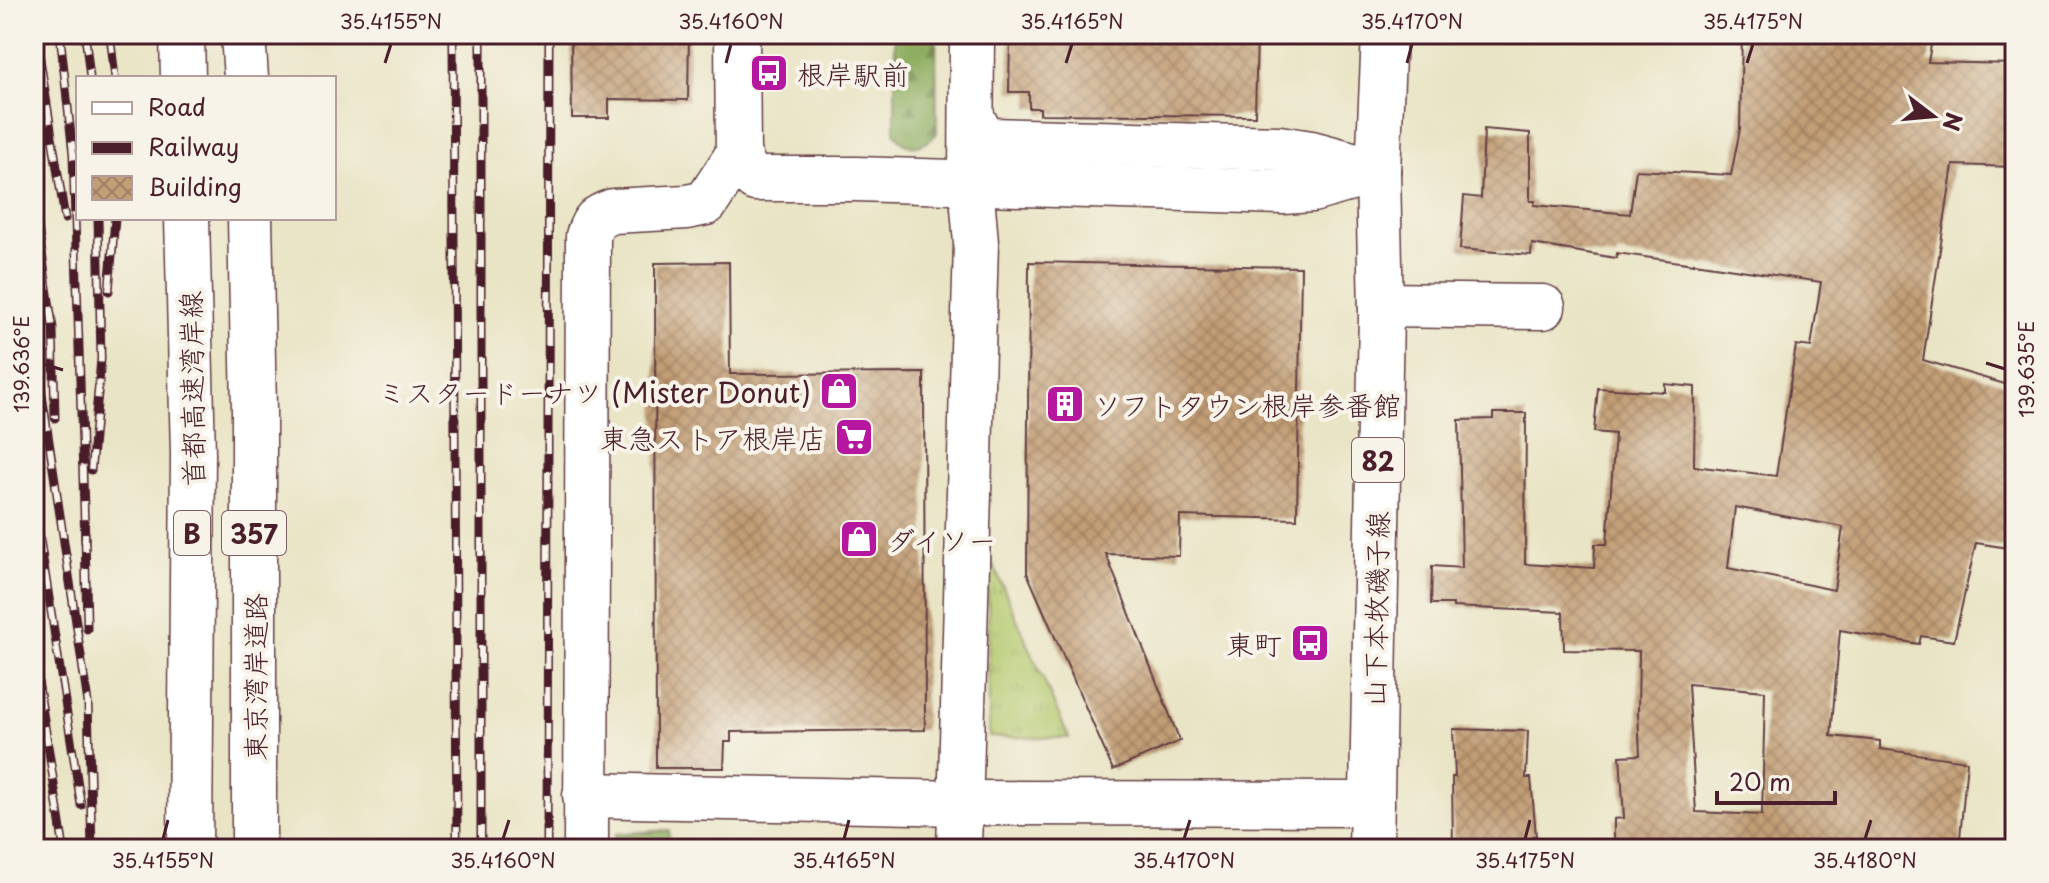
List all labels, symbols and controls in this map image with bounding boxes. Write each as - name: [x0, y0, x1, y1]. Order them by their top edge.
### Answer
- text: 35.4155°N: [340, 6, 442, 36]
- text: 35.4160°N: [678, 6, 784, 36]
- text: 35.4165°N: [1020, 6, 1124, 36]
- text: 35.4170°N: [1361, 6, 1463, 36]
- text: 35.4175°N: [1703, 6, 1803, 36]
- bus stop icon: 根岸駅前: [748, 52, 790, 94]
- place label: 根岸駅前: [797, 52, 909, 95]
- legend: [76, 76, 336, 220]
- north arrow: [1893, 76, 1973, 156]
- text: Road: [148, 88, 206, 124]
- text: N: [1935, 109, 1972, 135]
- text: Railway: [148, 128, 239, 164]
- text: Building: [148, 168, 242, 204]
- street label: 首都高速湾岸線: [168, 291, 214, 487]
- text: 139.636°E: [6, 315, 36, 413]
- text: 139.635°E: [2011, 320, 2041, 418]
- place label: ミスタードーナツ (Mister Donut): [377, 370, 811, 413]
- shop icon: ミスタードーナツ (Mister Donut): [818, 370, 860, 412]
- building icon: ソフトタウン根岸参番館: [1044, 383, 1086, 425]
- place label: ソフトタウン根岸参番館: [1093, 383, 1401, 426]
- place label: 東急ストア根岸店: [600, 416, 826, 459]
- supermarket icon: 東急ストア根岸店: [833, 416, 875, 458]
- road number: 82: [1352, 438, 1404, 482]
- road number: B: [174, 511, 210, 555]
- road number: 357: [222, 511, 286, 555]
- street label: 山下本牧磯子線: [1352, 511, 1398, 707]
- shop icon: ダイソー: [838, 518, 880, 560]
- place label: ダイソー: [887, 518, 996, 561]
- street label: 東京湾岸道路: [233, 593, 276, 761]
- place label: 東町: [1226, 622, 1282, 665]
- bus stop icon: 東町: [1289, 622, 1331, 664]
- scale bar: [1717, 755, 1835, 805]
- text: 20 m: [1729, 763, 1791, 799]
- text: 35.4155°N: [112, 845, 214, 875]
- text: 35.4160°N: [450, 845, 556, 875]
- text: 35.4165°N: [792, 845, 896, 875]
- text: 35.4170°N: [1133, 845, 1235, 875]
- text: 35.4175°N: [1475, 845, 1575, 875]
- text: 35.4180°N: [1813, 845, 1917, 875]

